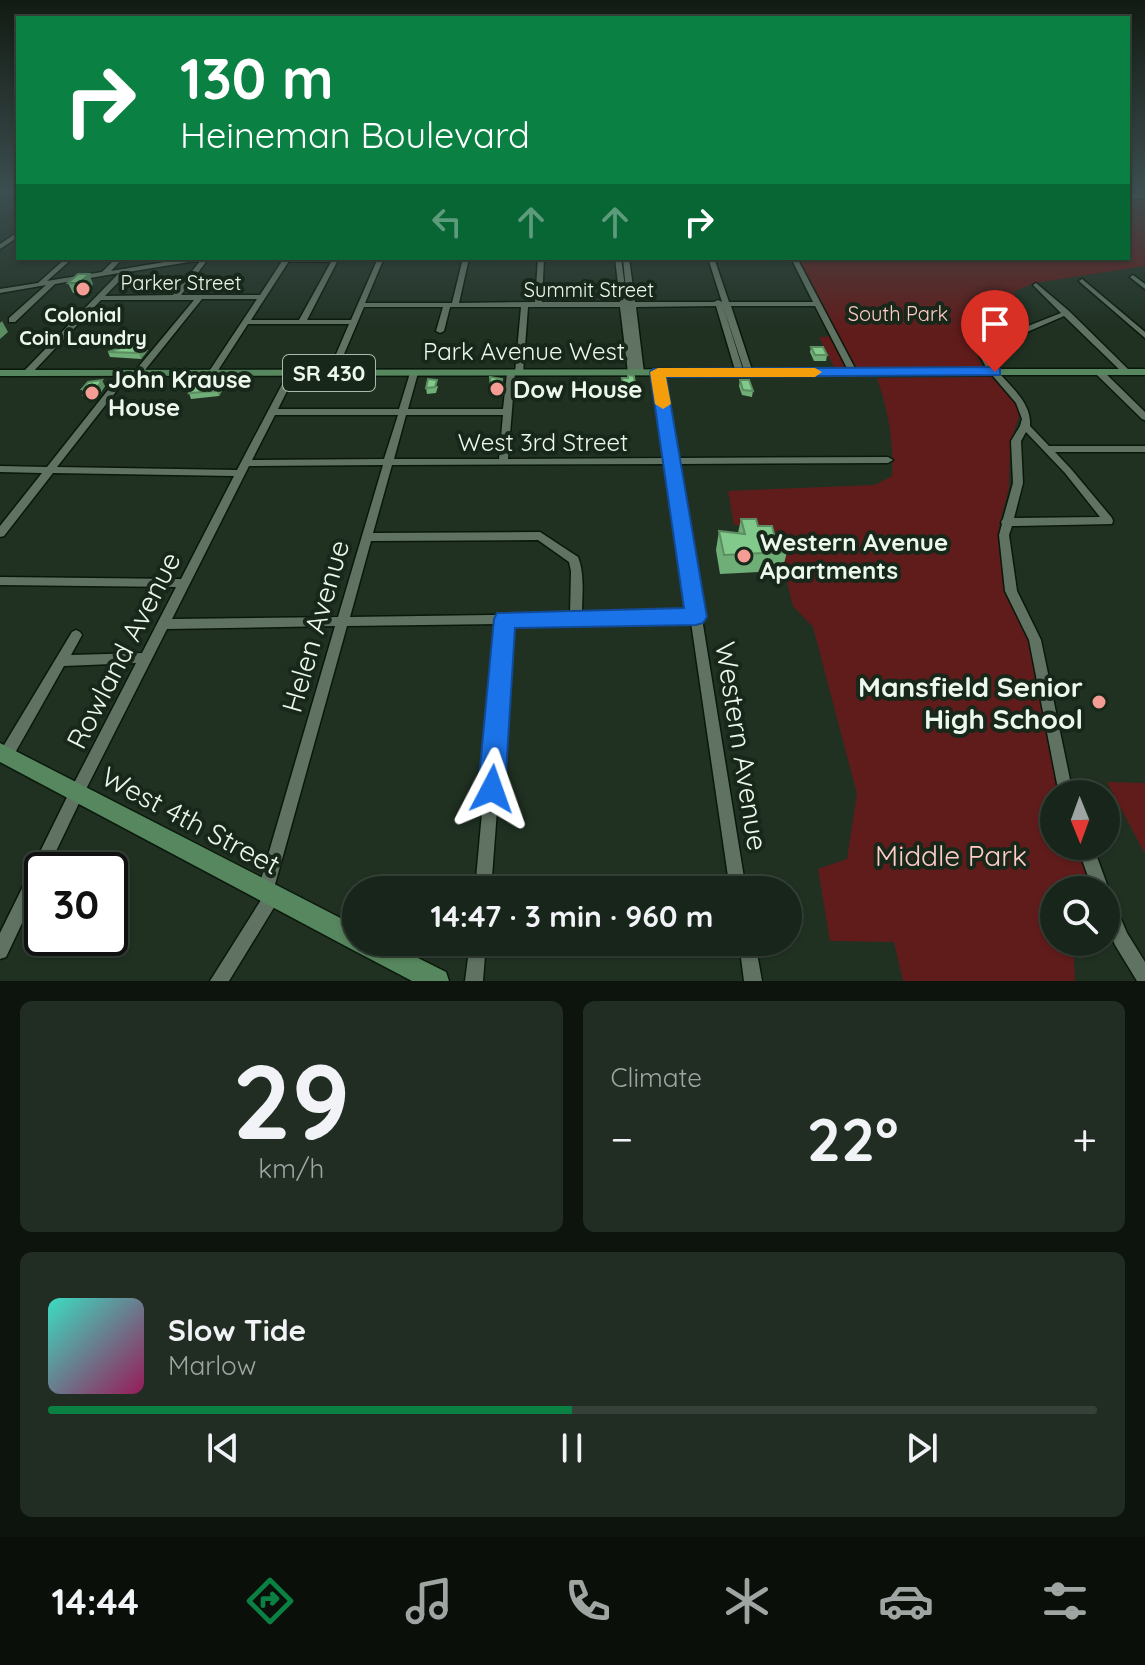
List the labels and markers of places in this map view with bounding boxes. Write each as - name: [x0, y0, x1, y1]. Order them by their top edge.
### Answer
- marker: Colonial Coin Laundry: [74, 280, 92, 298]
- pin: [961, 290, 1029, 372]
- place label: Colonial Coin Laundry: [19, 302, 147, 350]
- place label: John Krause House: [108, 364, 252, 422]
- place label: Dow House: [513, 374, 643, 404]
- marker: Dow House: [488, 380, 506, 398]
- marker: John Krause House: [83, 384, 101, 402]
- place label: Western Avenue Apartments: [760, 527, 948, 585]
- marker: Western Avenue Apartments: [735, 547, 753, 565]
- place label: Mansfield Senior High School: [858, 669, 1083, 736]
- marker: Mansfield Senior High School: [1090, 693, 1108, 711]

